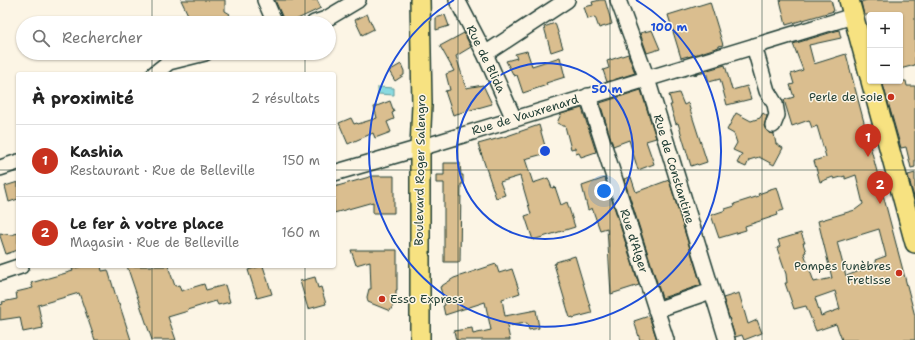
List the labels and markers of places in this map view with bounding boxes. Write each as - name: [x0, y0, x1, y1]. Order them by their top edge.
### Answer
- place label: Perle de soie: [809, 89, 883, 105]
- marker: Perle de soie: [886, 92, 896, 102]
- pin: 1: [855, 124, 881, 157]
- centre of rings: [538, 144, 552, 158]
- pin: 2: [867, 171, 893, 204]
- place label: Pompes funèbres Fretisse: [794, 258, 891, 288]
- marker: Pompes funèbres Fretisse: [894, 268, 904, 278]
- place label: Esso Express: [390, 291, 464, 307]
- marker: Esso Express: [377, 294, 387, 304]

